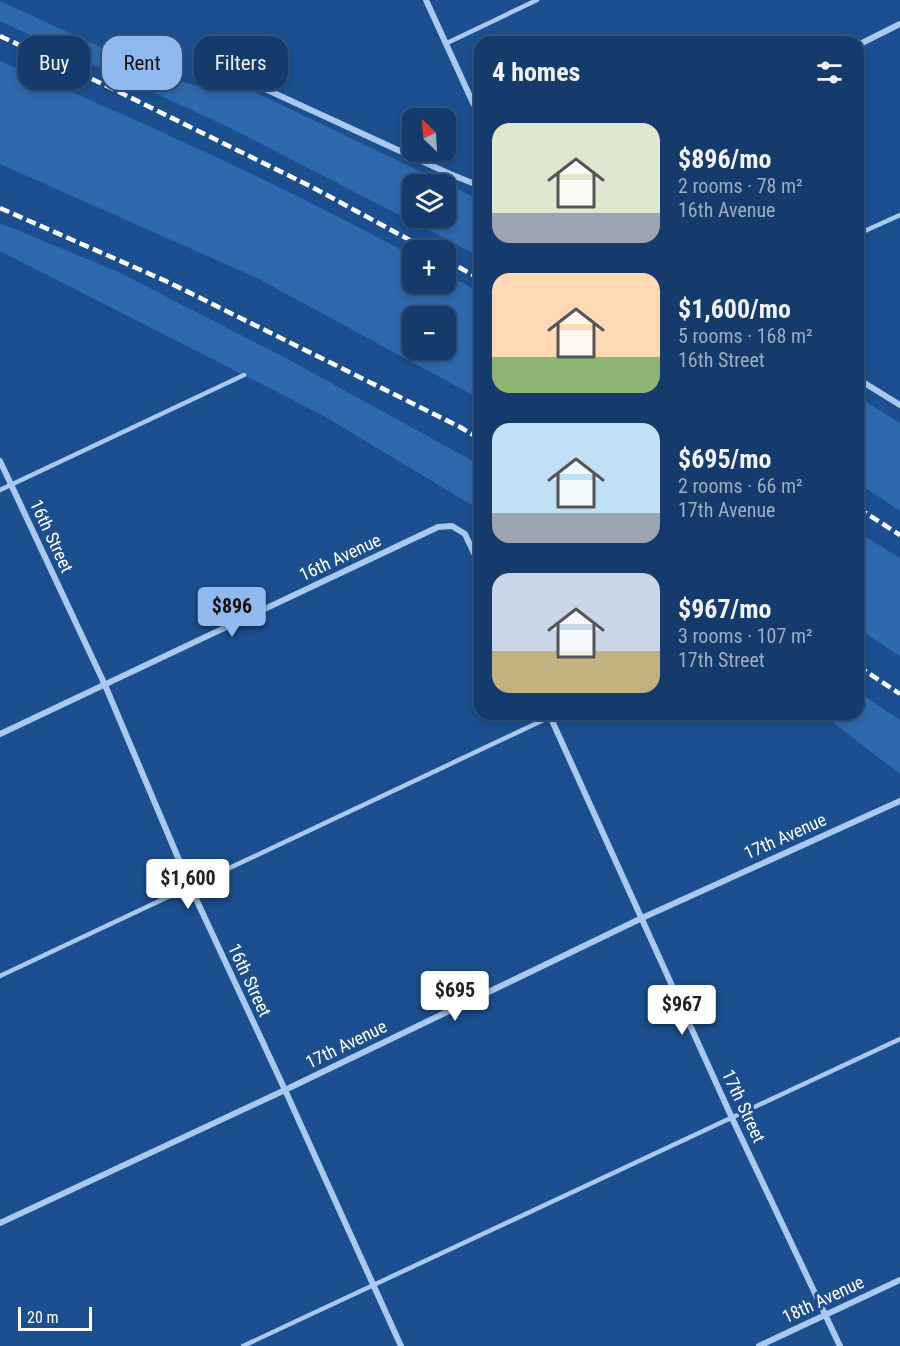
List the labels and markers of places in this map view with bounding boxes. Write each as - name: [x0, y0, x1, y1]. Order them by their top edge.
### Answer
- pin: $896: [196, 587, 268, 638]
- pin: $1,600: [139, 859, 237, 910]
- pin: $695: [419, 971, 491, 1022]
- pin: $967: [646, 985, 718, 1036]

